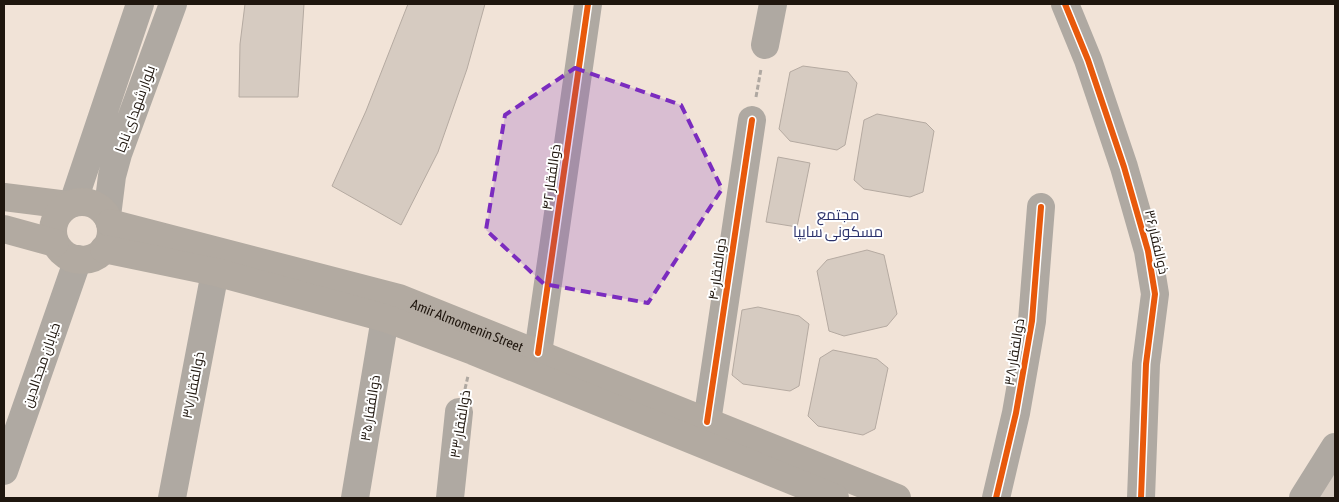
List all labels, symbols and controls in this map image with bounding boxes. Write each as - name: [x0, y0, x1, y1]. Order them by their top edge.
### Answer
- street label: بلوار شهدای ناجا: [112, 63, 158, 155]
- street label: ذوالفقار ۴۲: [538, 143, 564, 211]
- district label: مجتمع مسکونی سایپا: [793, 206, 883, 242]
- street label: ذوالفقار ۳۶: [1142, 208, 1172, 276]
- street label: ذوالفقار ۴۰: [705, 237, 729, 301]
- street label: Amir Almomenin Street: [409, 296, 526, 355]
- street label: ذوالفقار ۳۸: [1001, 317, 1027, 387]
- street label: خیابان مجدالدین: [19, 320, 63, 410]
- street label: ذوالفقار ۳۷: [179, 350, 207, 420]
- street label: ذوالفقار ۳۵: [357, 374, 383, 442]
- street label: ذوالفقار ۳۳: [447, 389, 473, 459]

